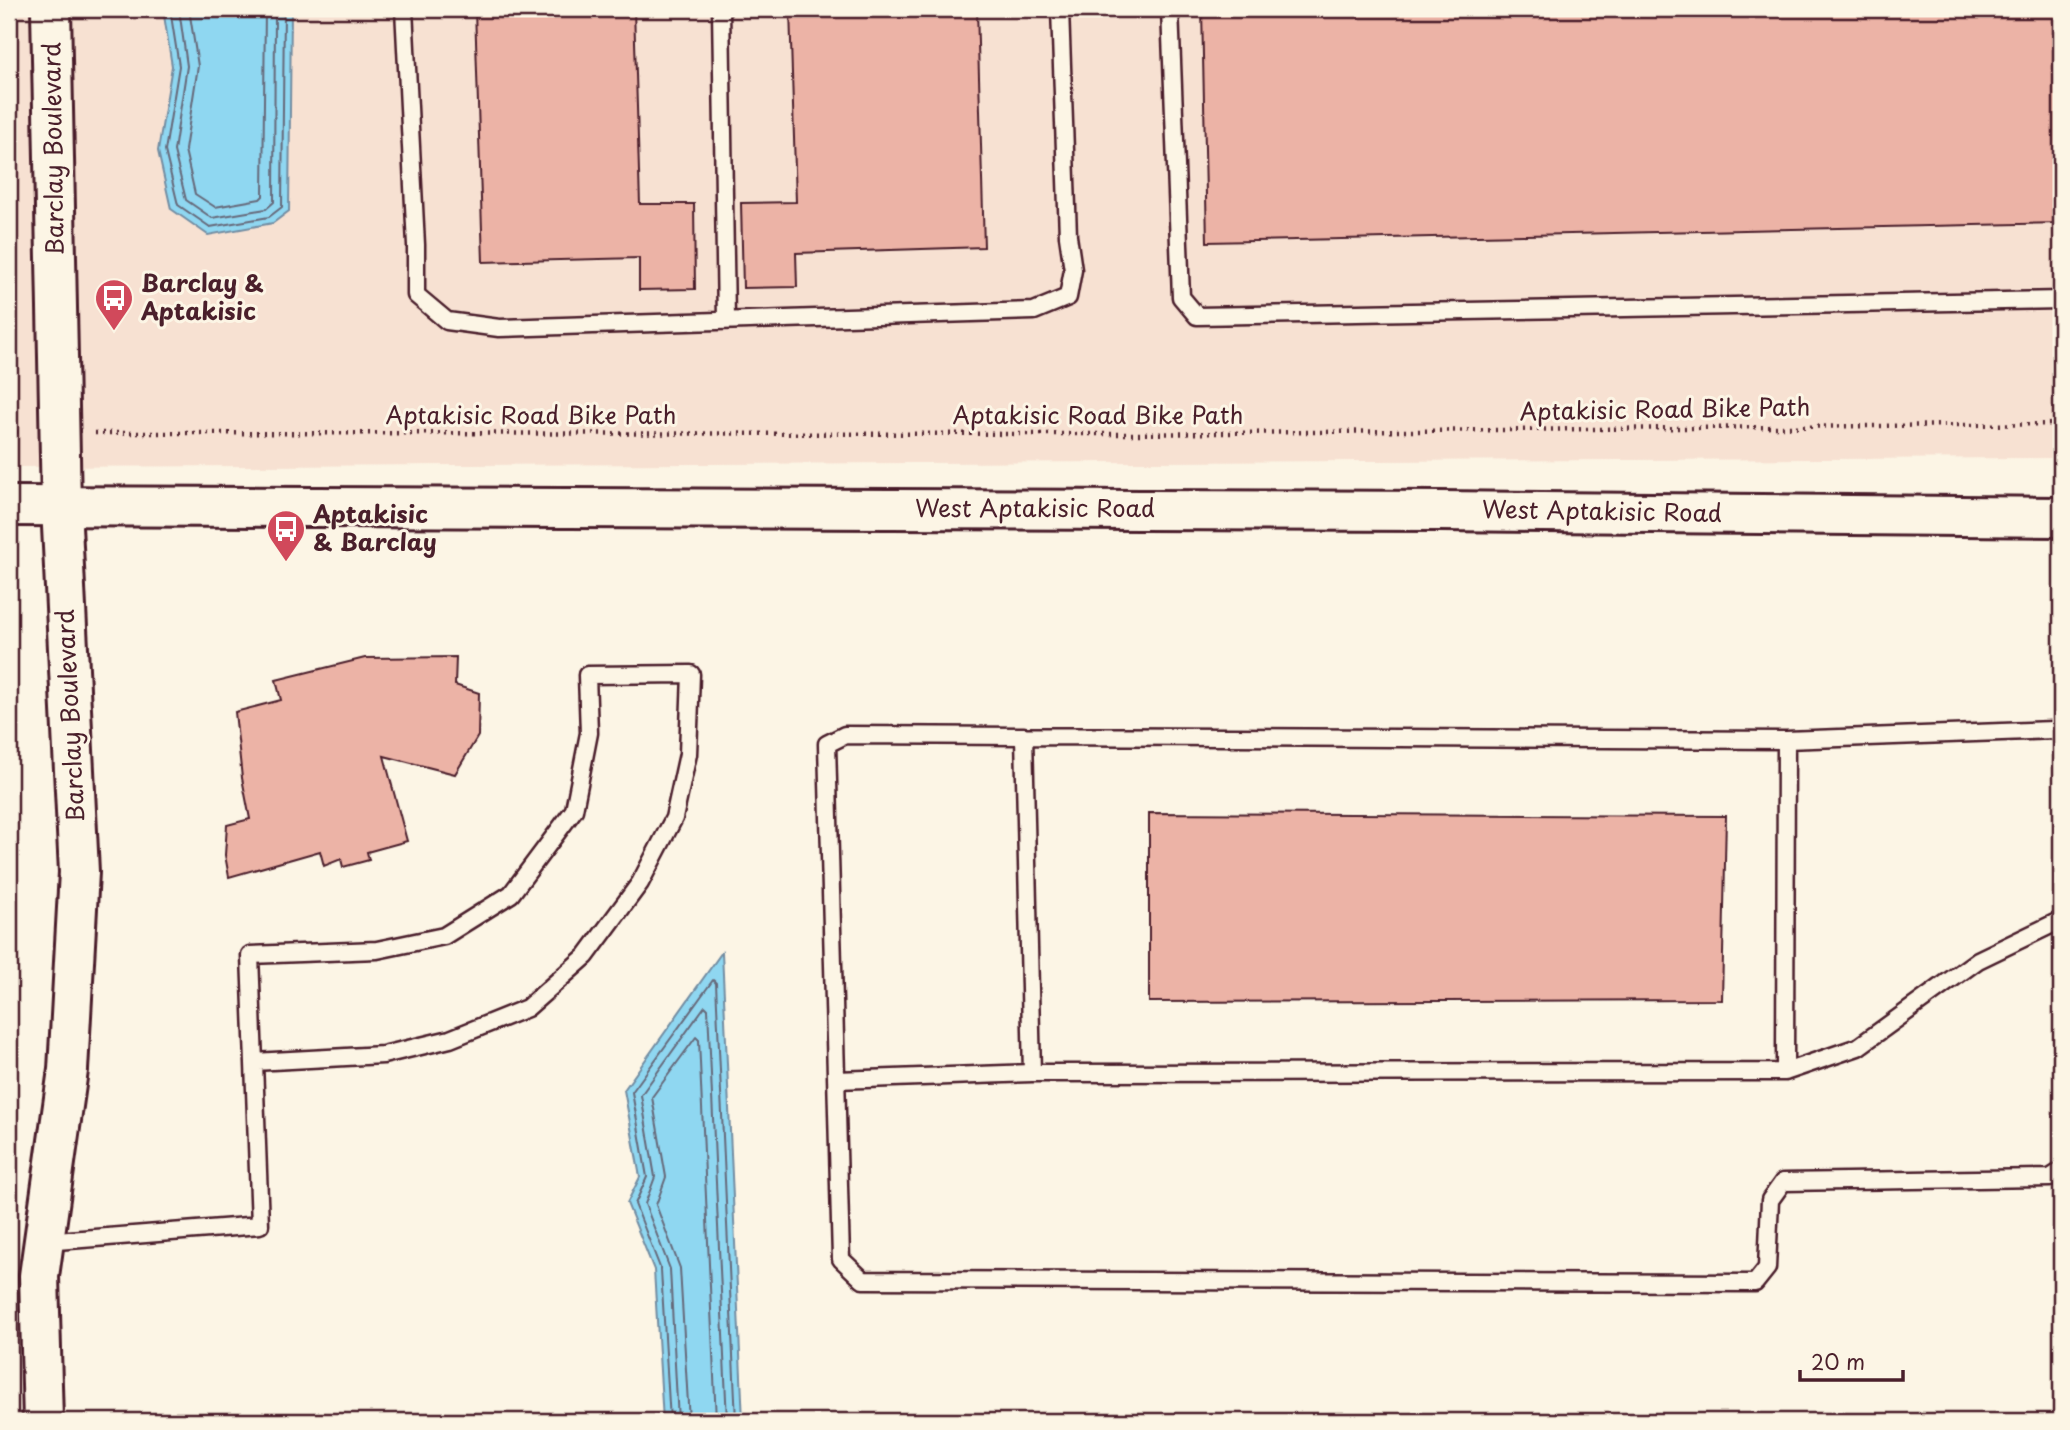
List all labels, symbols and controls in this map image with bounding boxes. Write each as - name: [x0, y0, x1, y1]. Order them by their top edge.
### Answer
- street label: Barclay Boulevard: [32, 42, 72, 256]
- place label: Barclay & Aptakisic: [140, 264, 264, 328]
- bus stop icon: Barclay & Aptakisic: [93, 277, 135, 332]
- street label: Aptakisic Road Bike Path: [1519, 387, 1811, 429]
- street label: Aptakisic Road Bike Path: [386, 396, 676, 432]
- street label: Aptakisic Road Bike Path: [953, 396, 1243, 432]
- street label: West Aptakisic Road: [915, 489, 1155, 525]
- street label: West Aptakisic Road: [1482, 490, 1722, 530]
- place label: Aptakisic & Barclay: [312, 495, 437, 559]
- bus stop icon: Aptakisic & Barclay: [265, 508, 307, 563]
- street label: Barclay Boulevard: [45, 608, 93, 824]
- scale bar: [1800, 1339, 1904, 1383]
- text: 20 m: [1811, 1345, 1865, 1377]

